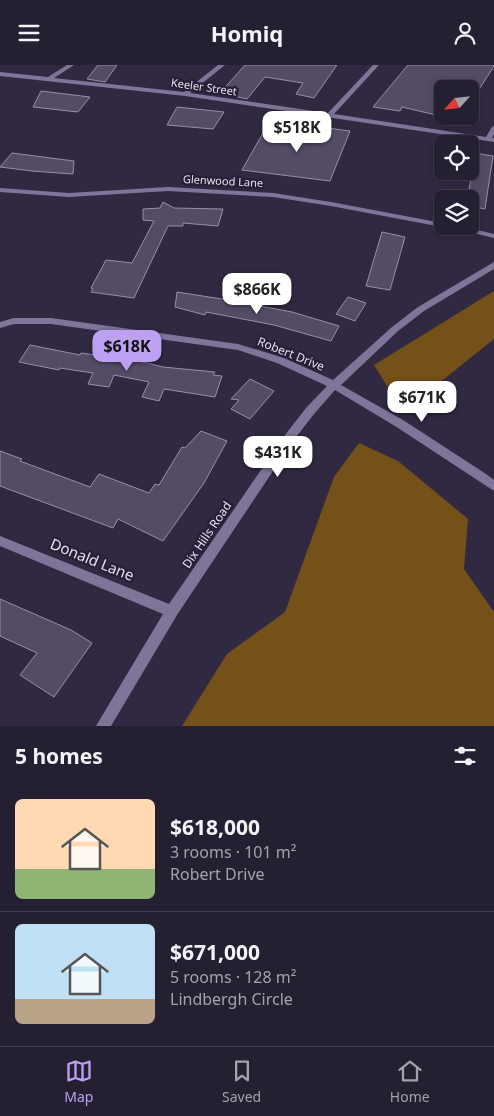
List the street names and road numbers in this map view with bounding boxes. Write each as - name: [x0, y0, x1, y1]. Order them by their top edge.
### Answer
- street label: Keeler Street: [170, 74, 238, 99]
- street label: Glenwood Lane: [183, 171, 264, 190]
- street label: Robert Drive: [255, 332, 327, 375]
- street label: Dix Hills Road: [178, 498, 235, 571]
- street label: Donald Lane: [47, 533, 137, 585]

